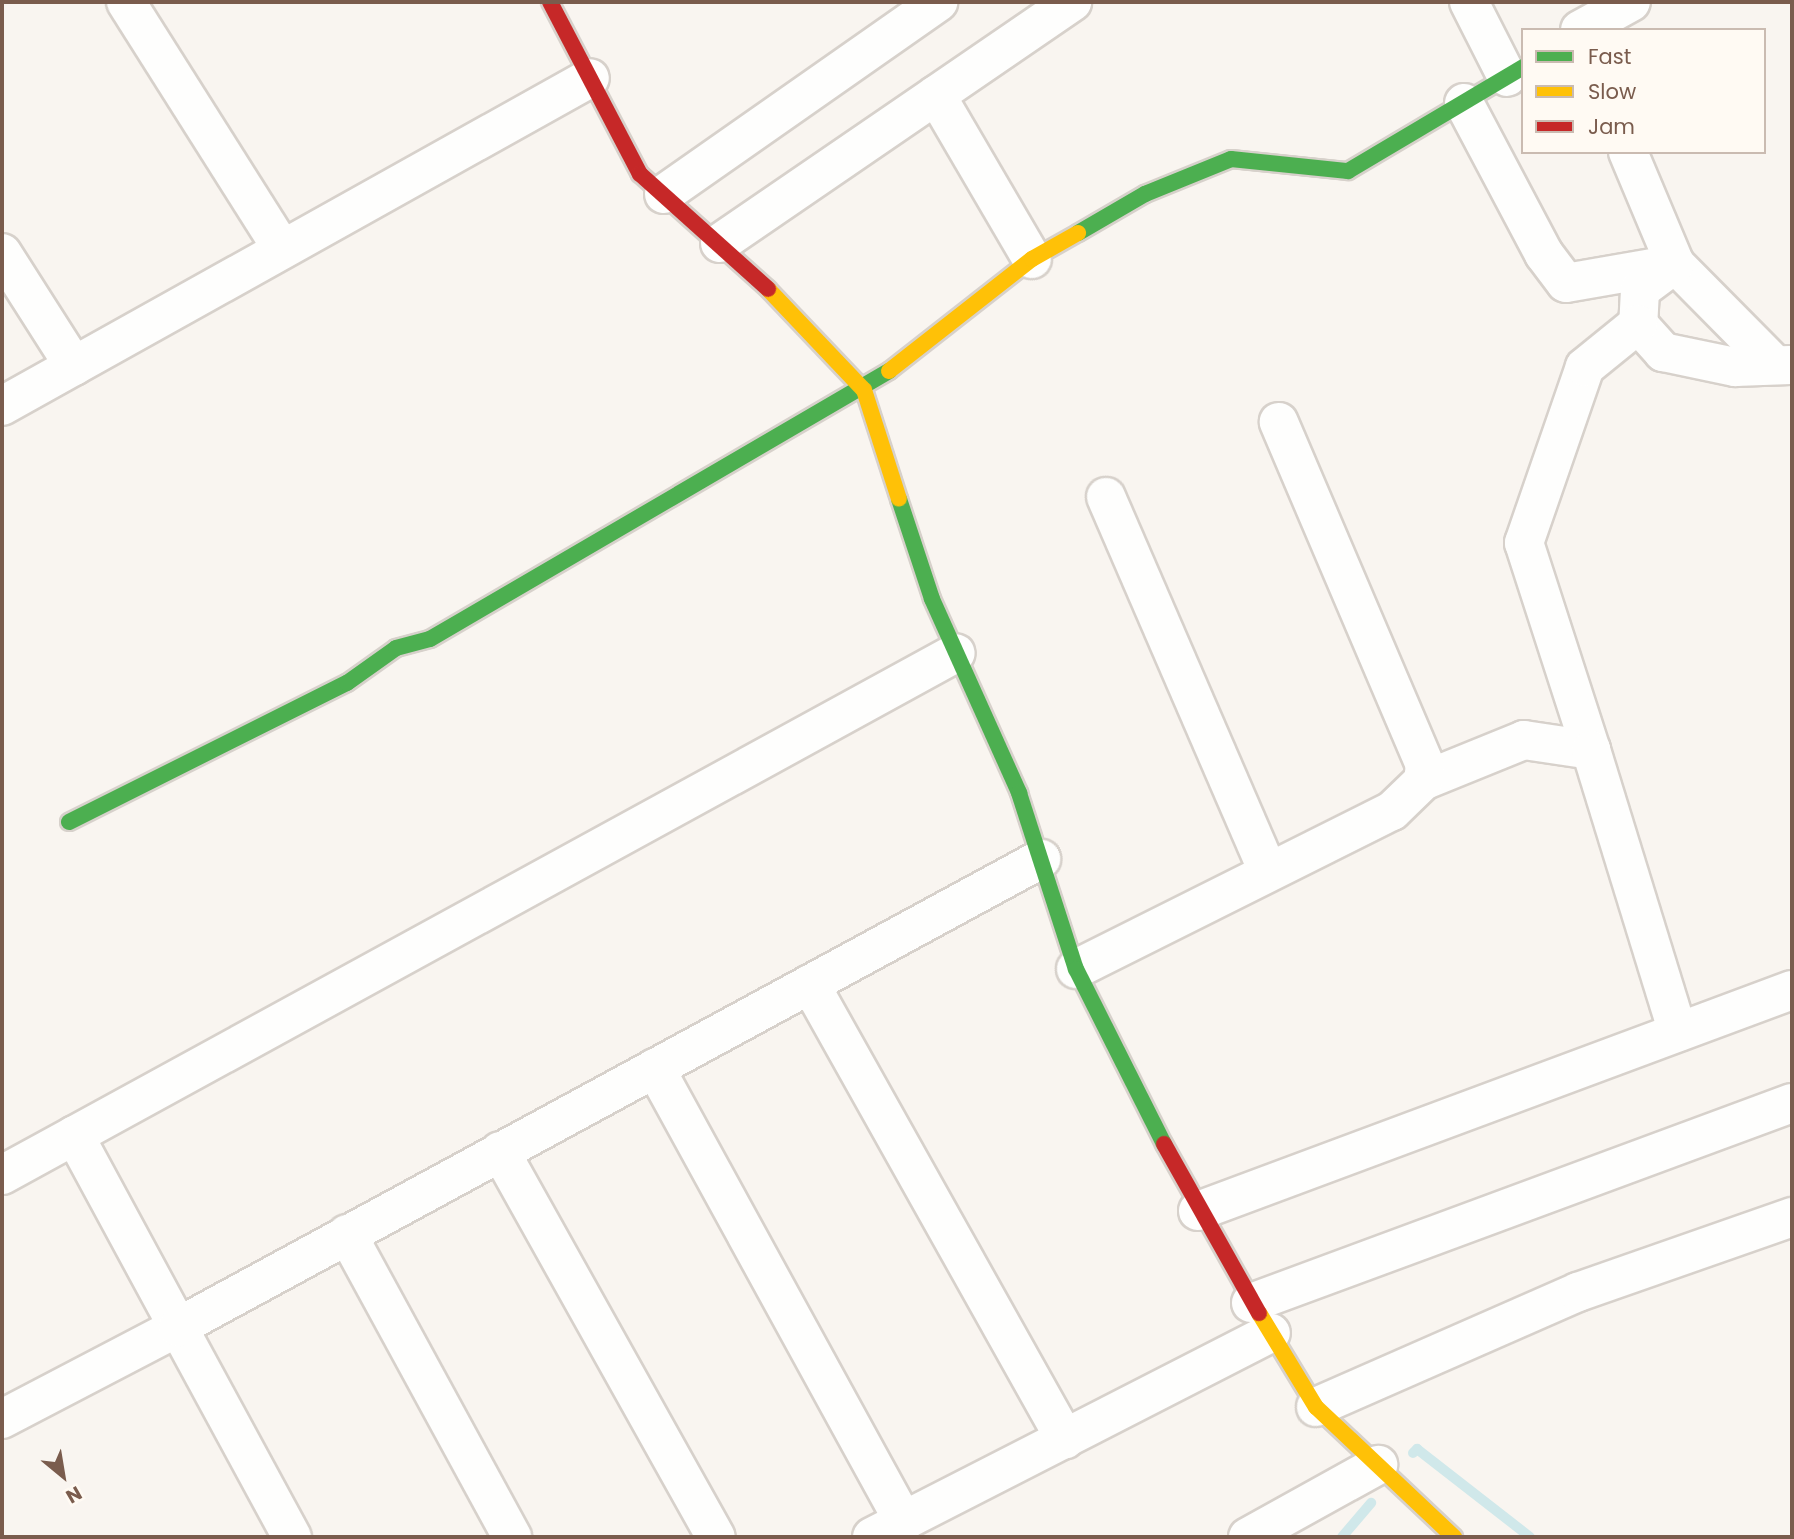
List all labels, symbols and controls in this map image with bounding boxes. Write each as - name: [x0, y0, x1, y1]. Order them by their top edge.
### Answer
- legend: [1521, 28, 1766, 154]
- text: Fast: [1588, 42, 1631, 71]
- text: Slow: [1588, 77, 1636, 106]
- text: Jam: [1588, 112, 1635, 141]
- north arrow: [28, 1441, 98, 1511]
- text: N: [61, 1479, 87, 1510]

